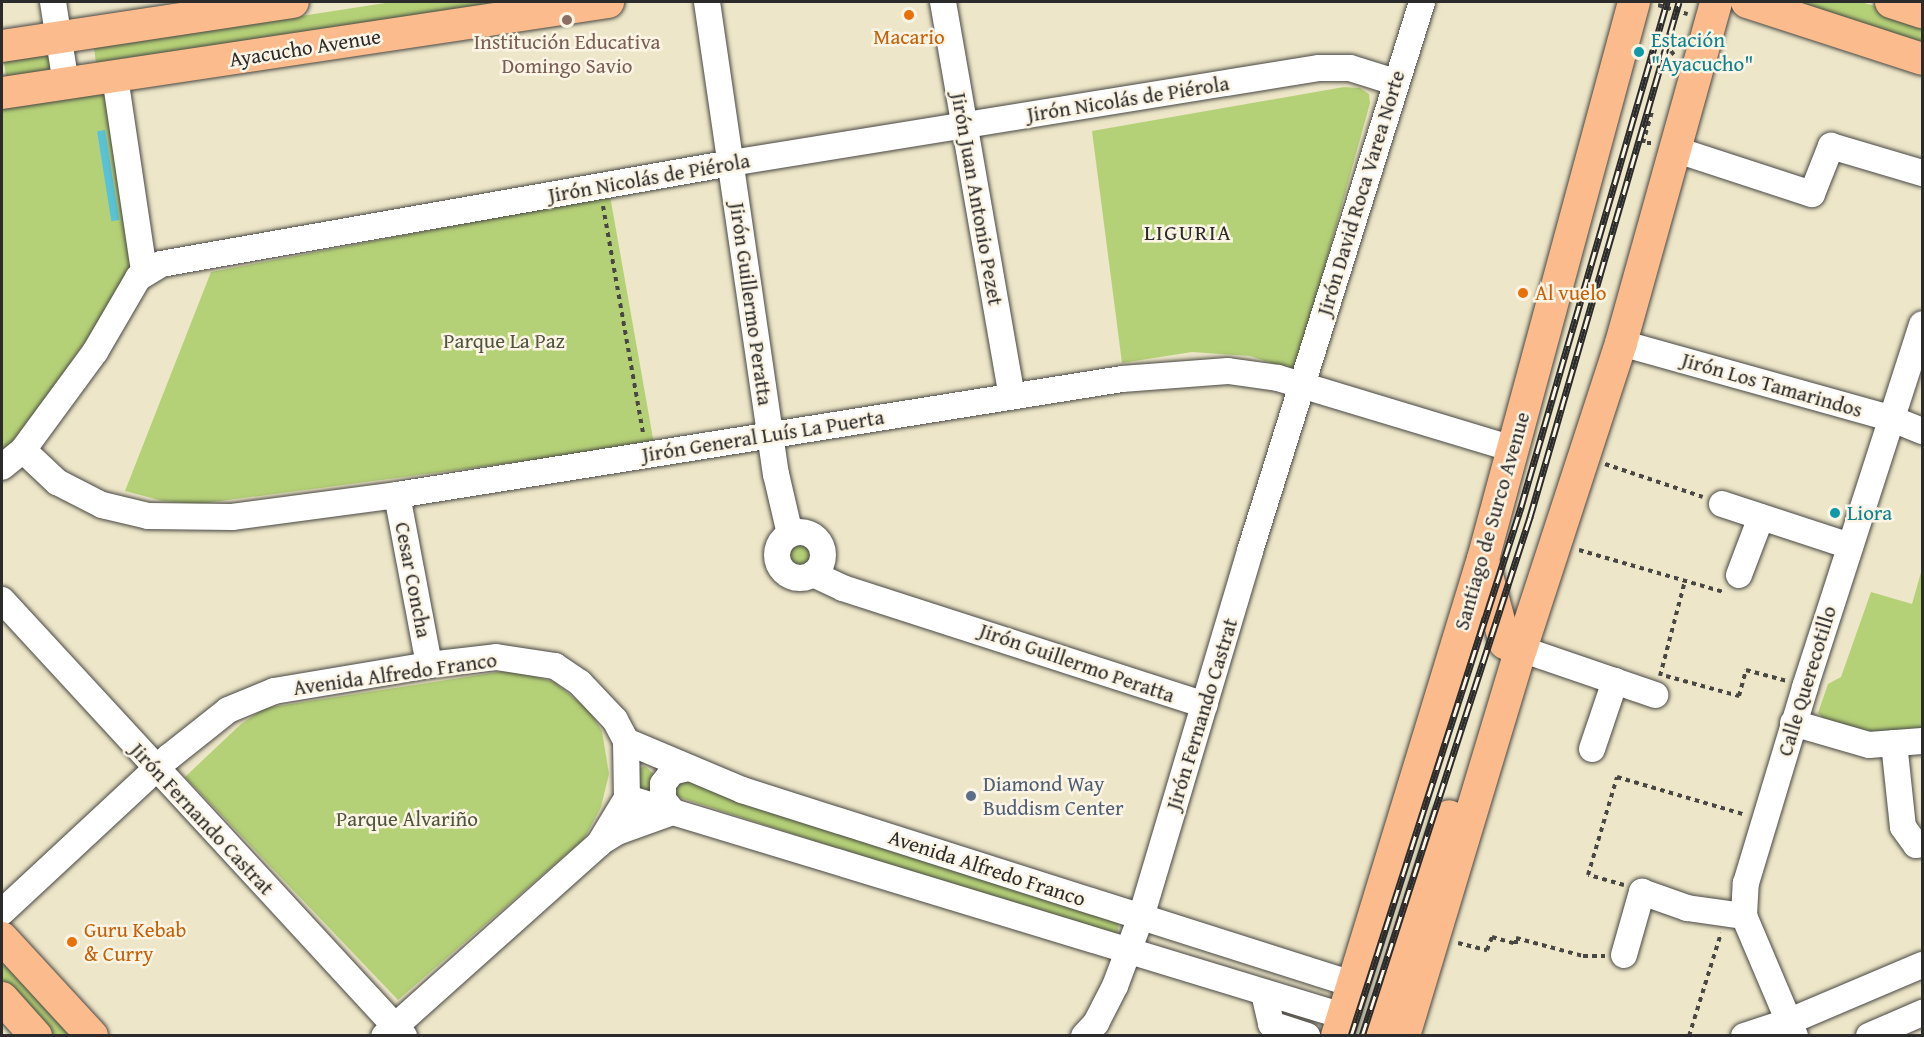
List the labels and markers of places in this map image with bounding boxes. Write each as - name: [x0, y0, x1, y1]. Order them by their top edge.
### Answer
- marker: Macario: [902, 8, 916, 22]
- marker: Institución Educativa Domingo Savio: [560, 13, 574, 27]
- place label: Macario: [873, 24, 945, 50]
- place label: Estación "Ayacucho": [1651, 27, 1753, 77]
- place label: Institución Educativa Domingo Savio: [474, 29, 660, 79]
- marker: Estación "Ayacucho": [1632, 45, 1646, 59]
- place label: Al vuelo: [1535, 280, 1607, 306]
- marker: Al vuelo: [1516, 286, 1530, 300]
- place label: Liora: [1847, 500, 1892, 526]
- marker: Liora: [1828, 506, 1842, 520]
- place label: Diamond Way Buddism Center: [983, 771, 1124, 821]
- marker: Diamond Way Buddism Center: [964, 789, 978, 803]
- place label: Guru Kebab & Curry: [84, 917, 186, 967]
- marker: Guru Kebab & Curry: [65, 935, 79, 949]

